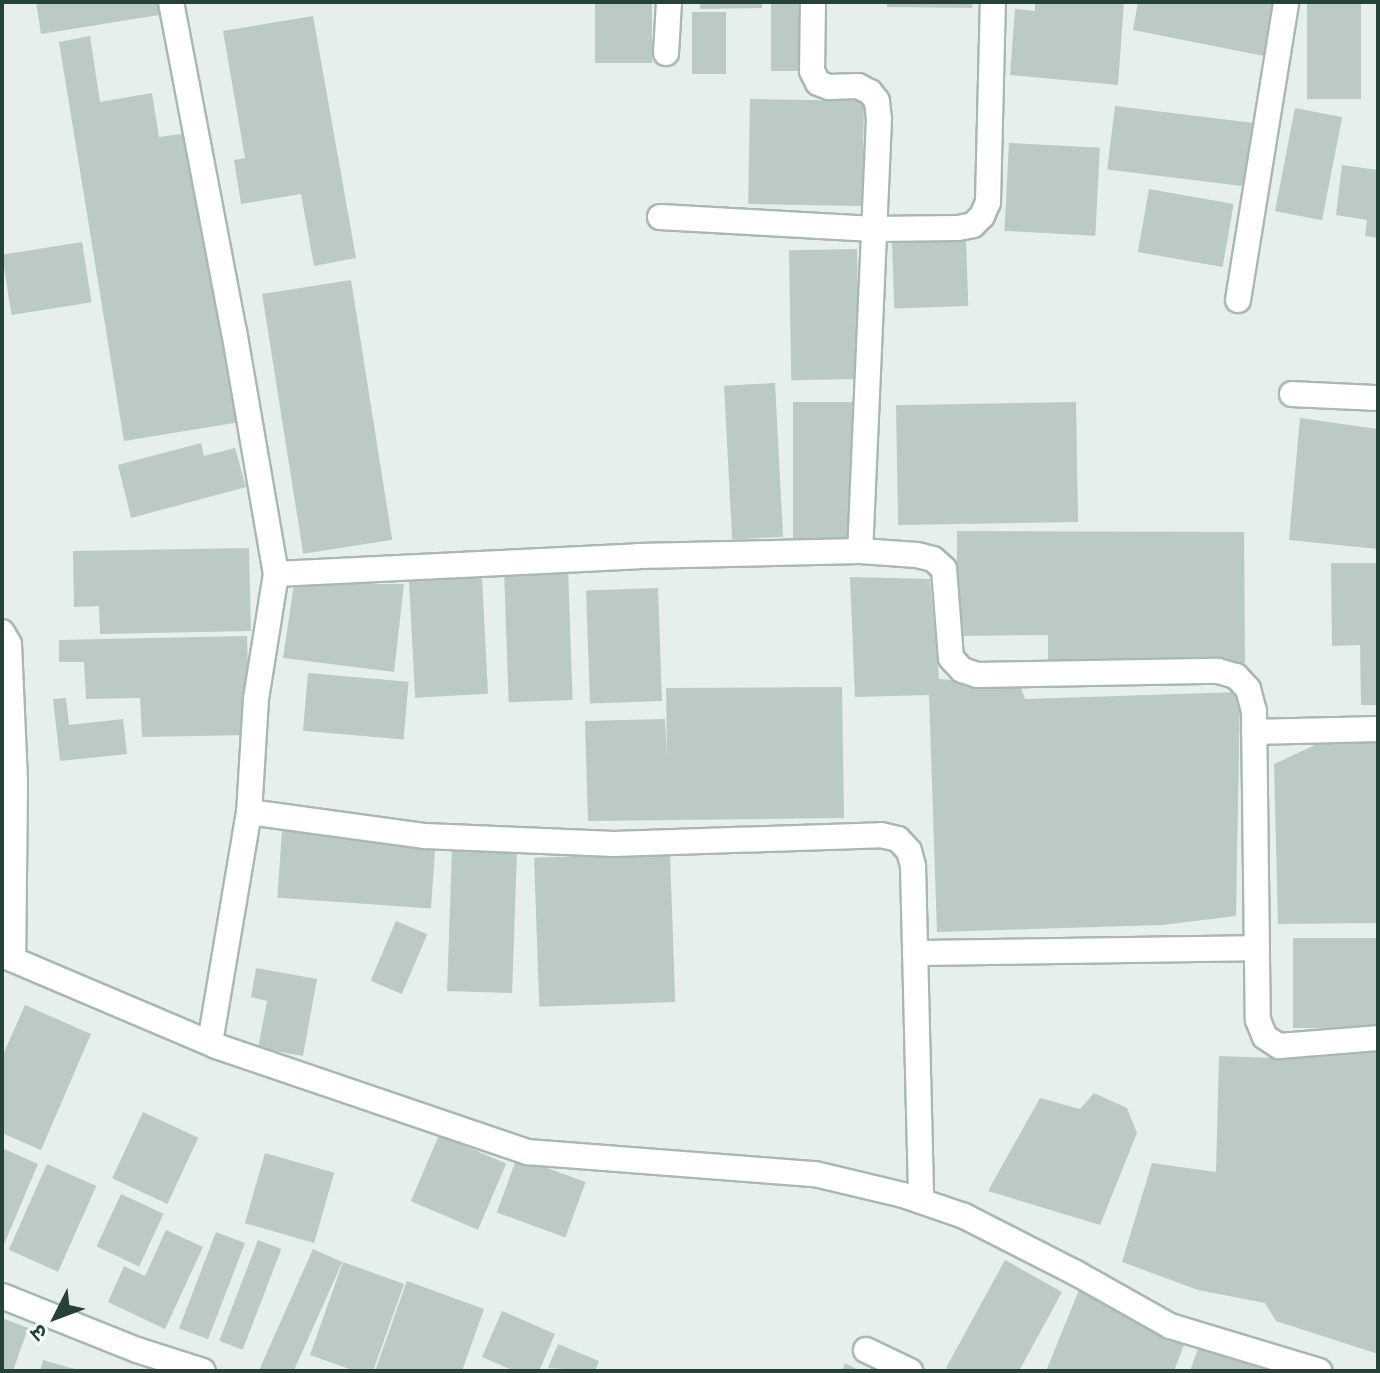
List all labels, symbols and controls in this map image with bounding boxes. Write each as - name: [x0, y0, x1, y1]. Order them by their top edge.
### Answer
- north arrow: [16, 1277, 96, 1357]
- text: उ: [24, 1320, 52, 1347]

